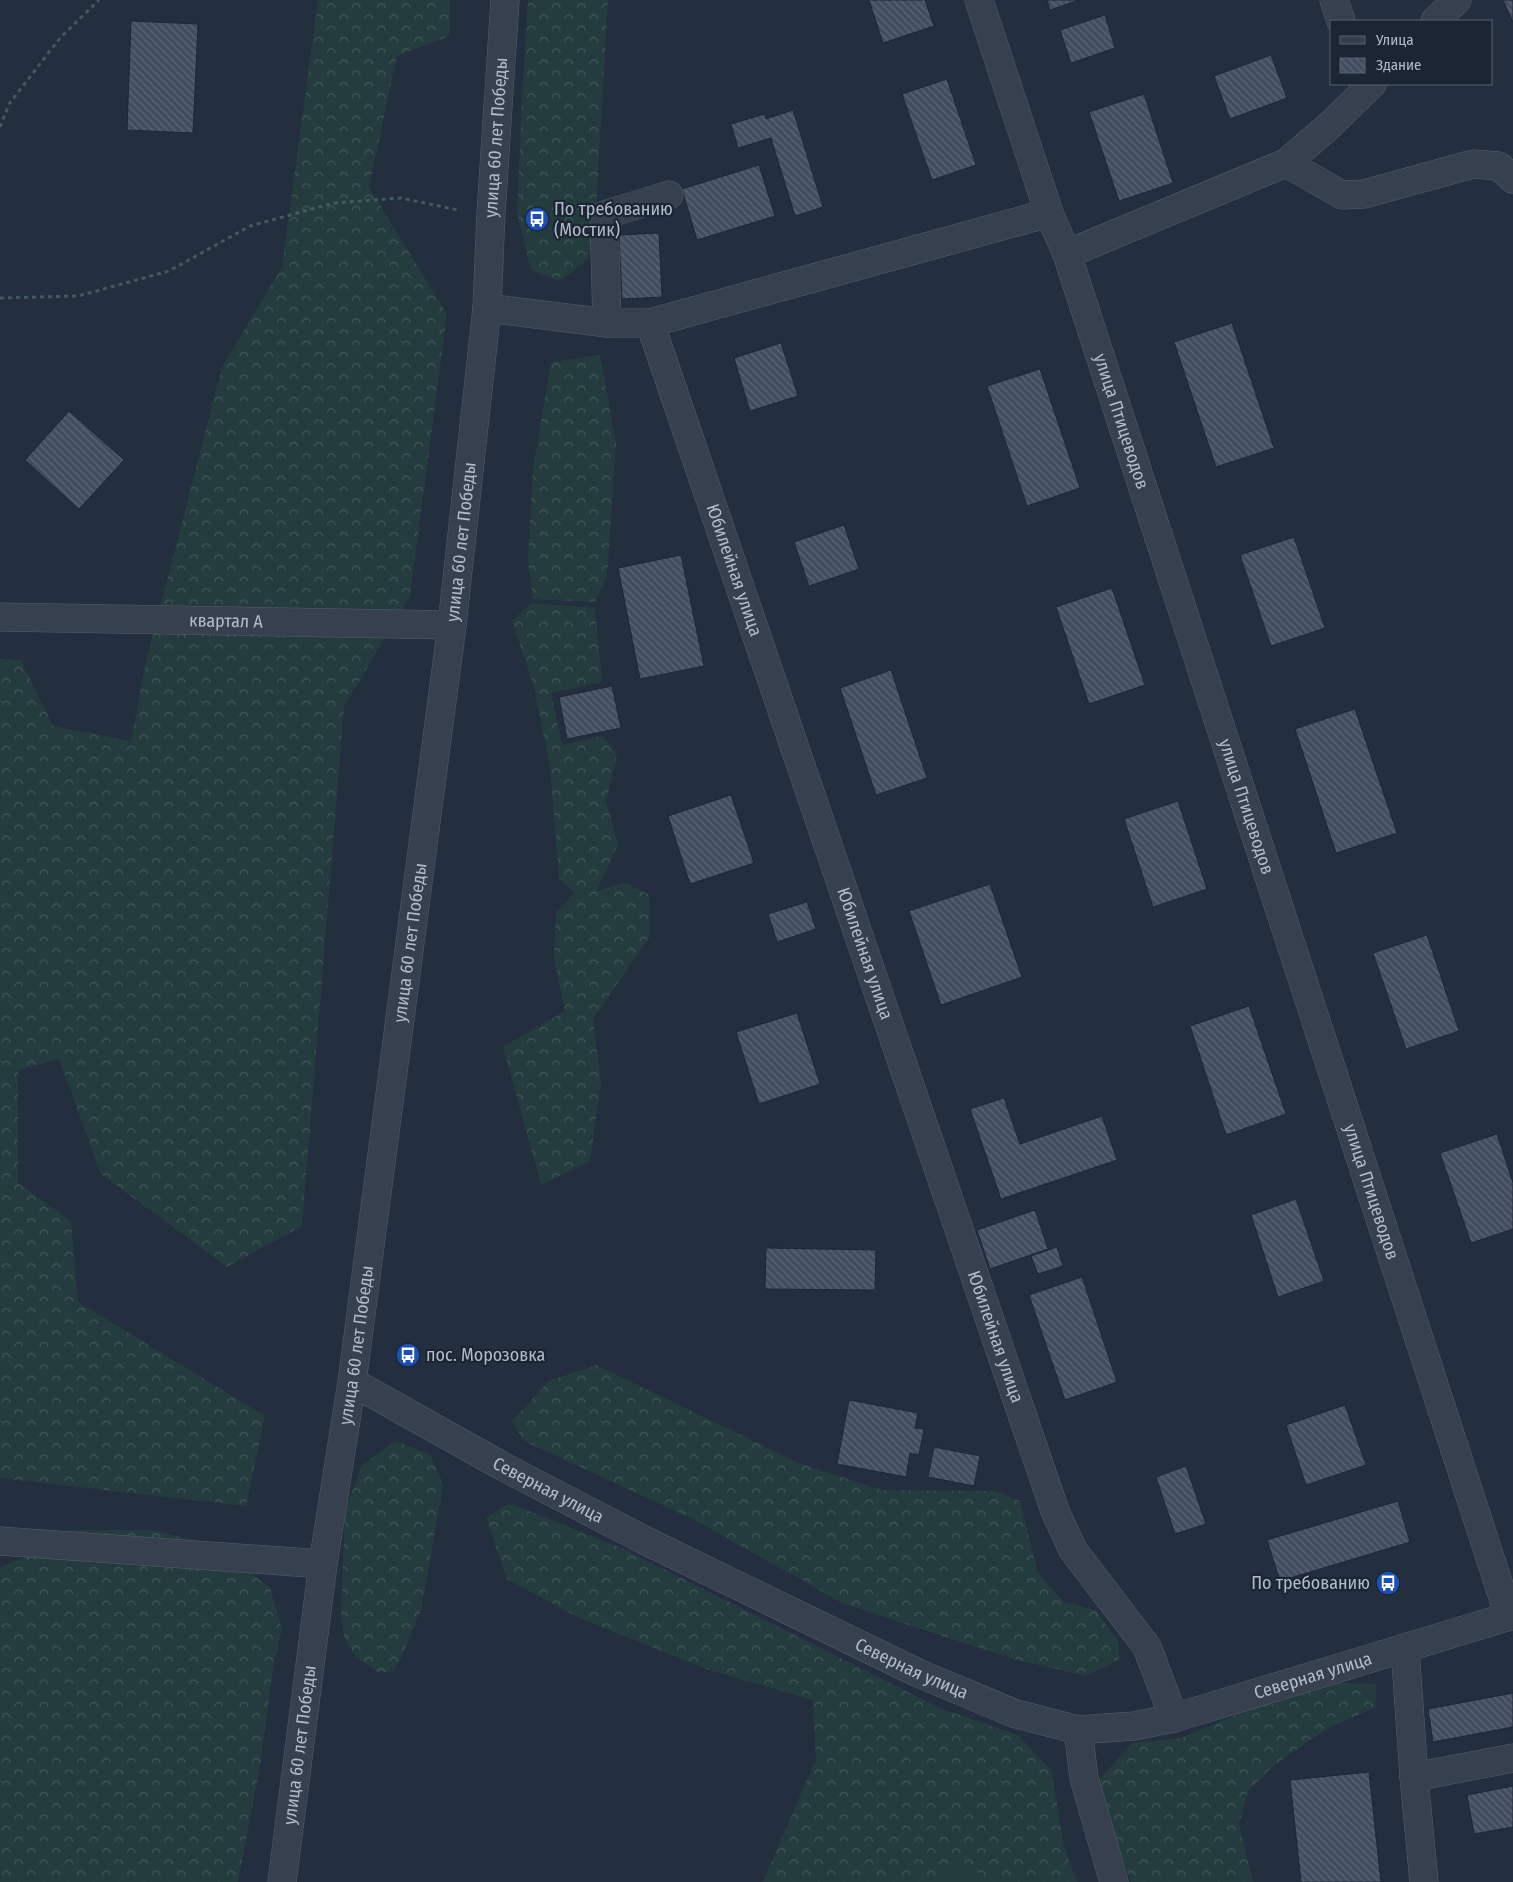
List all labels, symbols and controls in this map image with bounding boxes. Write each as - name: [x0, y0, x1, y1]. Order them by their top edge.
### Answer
- legend: [1330, 20, 1493, 85]
- text: Улица: [1375, 31, 1414, 49]
- text: Здание: [1376, 56, 1422, 74]
- street label: улица 60 лет Победы: [480, 57, 512, 218]
- place label: По требованию (Мостик): [554, 198, 673, 241]
- bus stop icon: По требованию (Мостик): [524, 206, 550, 232]
- street label: улица Птицеводов: [1089, 351, 1154, 492]
- street label: улица 60 лет Победы: [441, 461, 481, 623]
- street label: Юбилейная улица: [702, 501, 767, 639]
- street label: квартал А: [189, 609, 264, 633]
- street label: улица Птицеводов: [1214, 736, 1279, 877]
- street label: улица 60 лет Победы: [389, 862, 431, 1024]
- street label: Юбилейная улица: [832, 884, 898, 1023]
- street label: улица Птицеводов: [1339, 1121, 1404, 1262]
- street label: улица 60 лет Победы: [334, 1264, 378, 1426]
- street label: Юбилейная улица: [963, 1268, 1028, 1406]
- bus stop icon: пос. Морозовка: [395, 1342, 421, 1368]
- place label: пос. Морозовка: [426, 1344, 545, 1366]
- street label: Северная улица: [489, 1452, 607, 1528]
- bus stop icon: По требованию: [1375, 1570, 1401, 1596]
- place label: По требованию: [1251, 1572, 1370, 1594]
- street label: Северная улица: [852, 1633, 972, 1704]
- street label: Северная улица: [1251, 1647, 1375, 1704]
- street label: улица 60 лет Победы: [278, 1664, 321, 1826]

